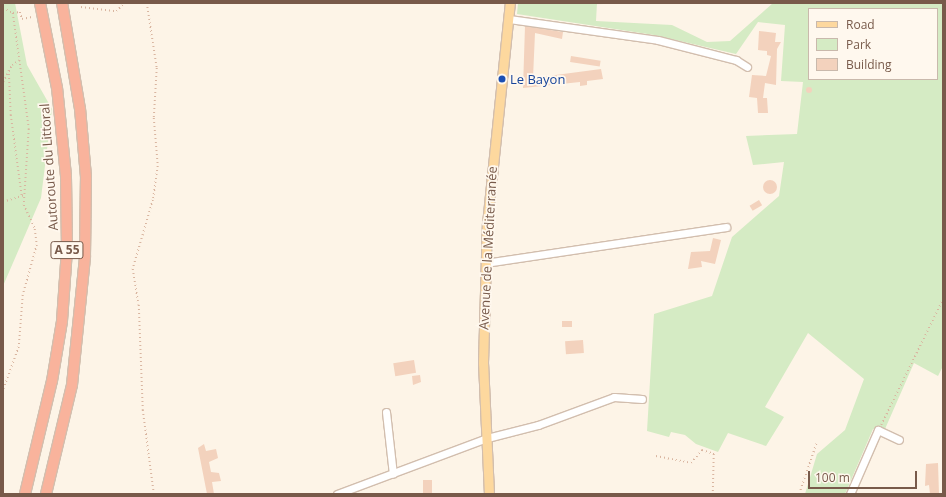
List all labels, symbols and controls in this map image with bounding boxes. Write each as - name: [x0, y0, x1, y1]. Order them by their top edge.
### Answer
- legend: [808, 8, 938, 80]
- text: Road: [846, 16, 875, 33]
- text: Park: [846, 36, 871, 53]
- text: Building: [846, 56, 891, 73]
- place label: Le Bayon: [510, 71, 565, 87]
- marker: Le Bayon: [497, 74, 507, 84]
- street label: Autoroute du Littoral: [37, 103, 61, 231]
- street label: Avenue de la Méditerranée: [476, 166, 500, 330]
- road number: A 55: [50, 240, 84, 260]
- scale bar: [810, 463, 919, 489]
- text: 100 m: [815, 469, 850, 486]

